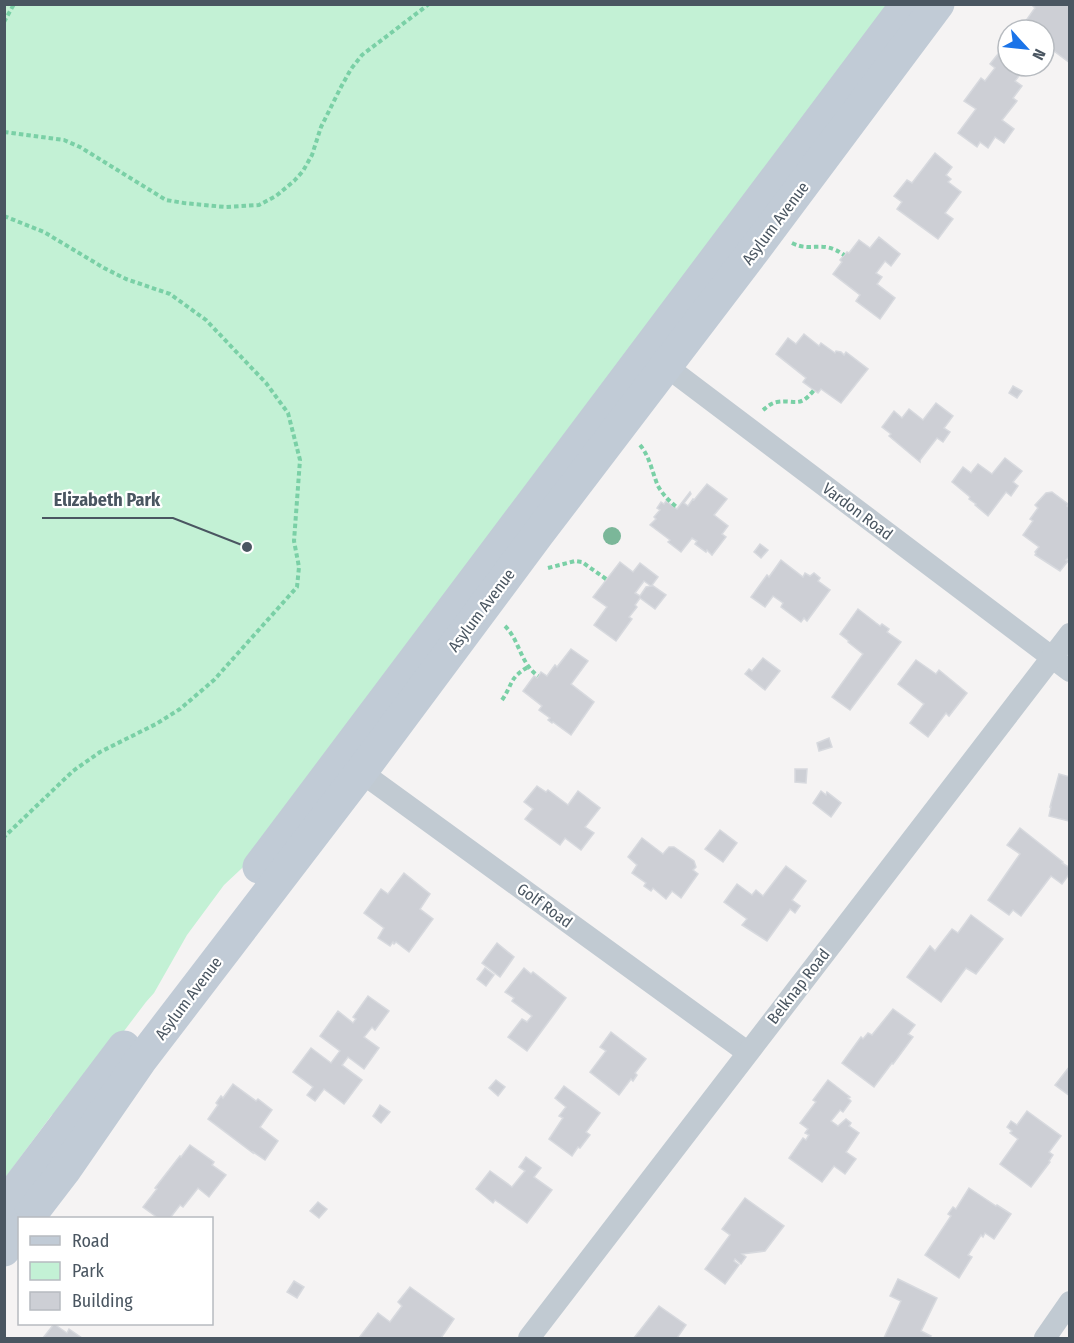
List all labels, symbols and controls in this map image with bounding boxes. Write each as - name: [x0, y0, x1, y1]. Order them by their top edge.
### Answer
- north arrow: [996, 18, 1056, 78]
- text: N: [1028, 46, 1050, 63]
- street label: Asylum Avenue: [738, 178, 813, 269]
- street label: Vardon Road: [819, 479, 896, 544]
- callout: Elizabeth Park: [42, 482, 173, 518]
- text: Elizabeth Park: [54, 489, 161, 511]
- street label: Asylum Avenue: [444, 565, 519, 656]
- street label: Golf Road: [513, 879, 576, 932]
- street label: Belknap Road: [763, 945, 834, 1028]
- street label: Asylum Avenue: [151, 953, 226, 1044]
- legend: [18, 1217, 213, 1325]
- text: Road: [72, 1230, 109, 1252]
- text: Park: [72, 1260, 105, 1282]
- text: Building: [72, 1290, 133, 1312]

